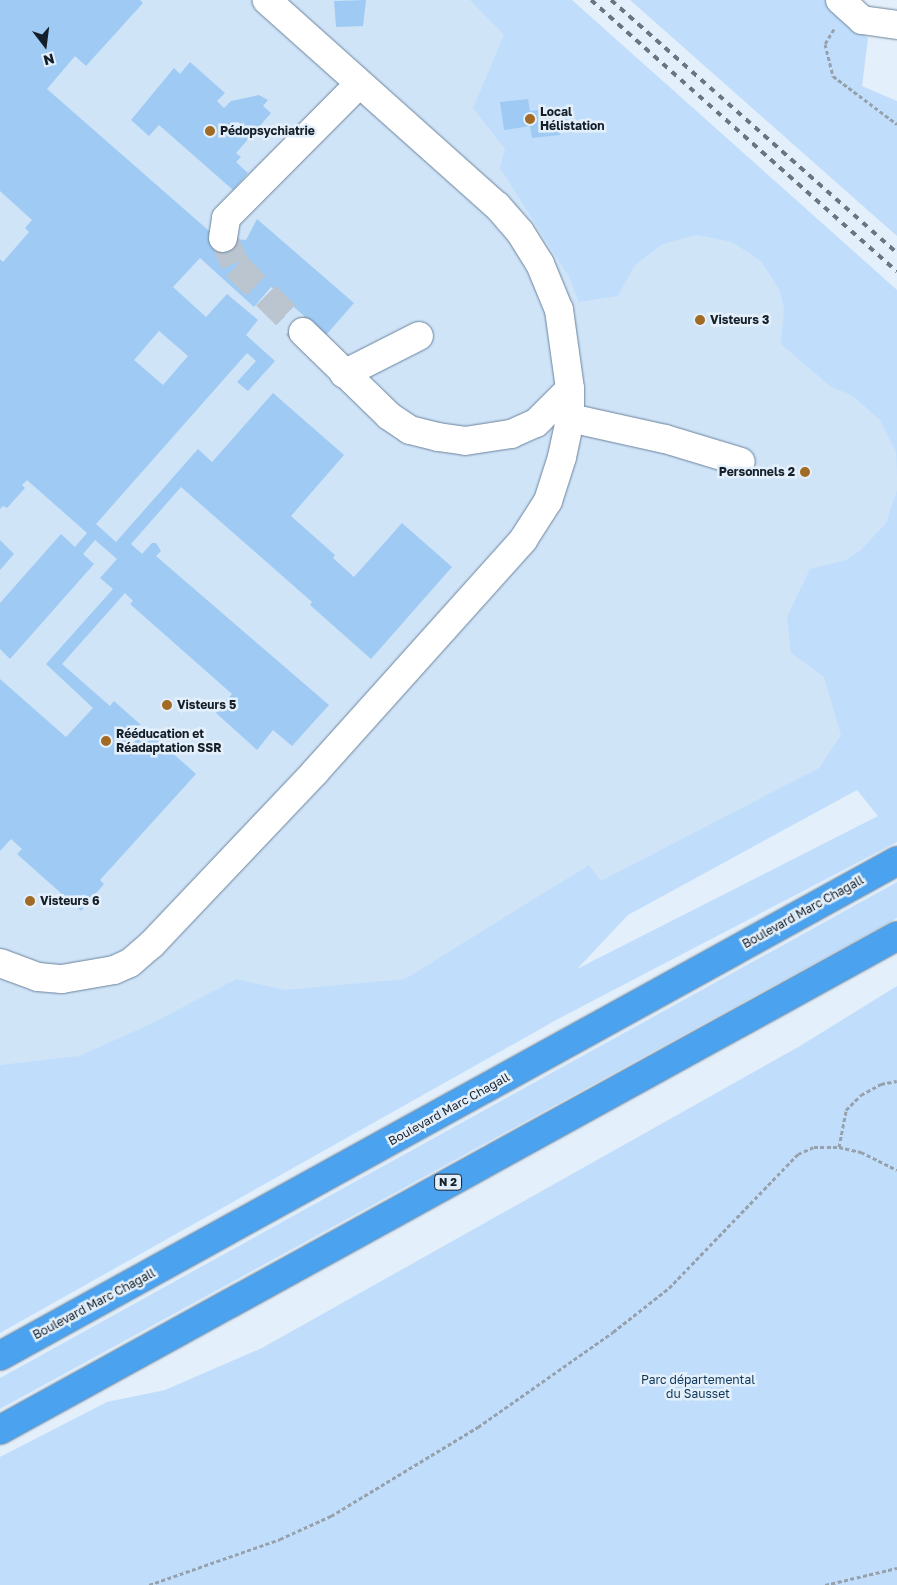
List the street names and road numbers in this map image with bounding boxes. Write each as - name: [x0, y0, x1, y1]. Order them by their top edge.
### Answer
- street label: Boulevard Marc Chagall: [740, 873, 866, 951]
- street label: Boulevard Marc Chagall: [386, 1070, 512, 1148]
- road number: N 2: [433, 1174, 463, 1190]
- street label: Boulevard Marc Chagall: [30, 1266, 158, 1342]

